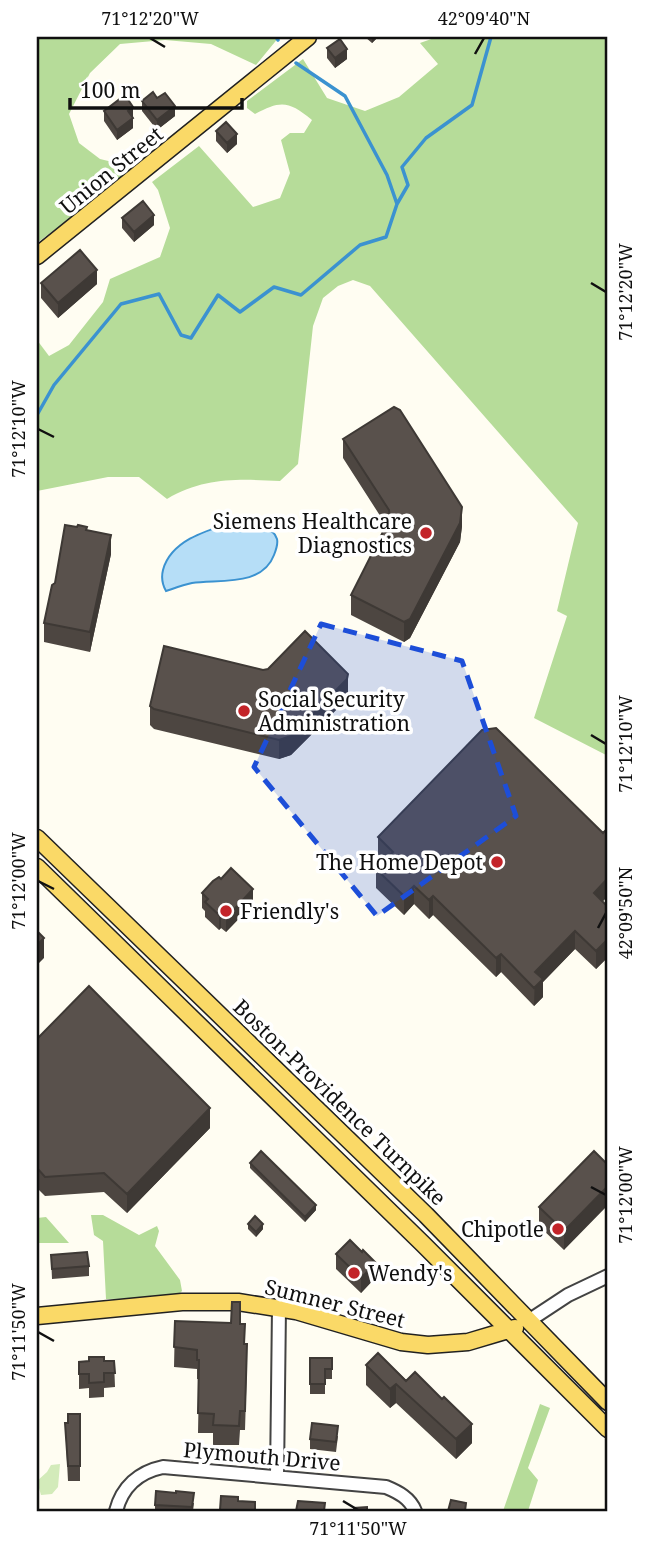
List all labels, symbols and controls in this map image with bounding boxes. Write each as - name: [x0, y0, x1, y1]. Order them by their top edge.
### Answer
- text: 71°12'20"W: [101, 6, 199, 30]
- text: 42°09'40"N: [438, 6, 531, 30]
- scale bar: [70, 66, 242, 110]
- text: 100 m: [80, 76, 141, 104]
- street label: Union Street: [54, 120, 168, 220]
- text: 71°12'20"W: [613, 243, 637, 341]
- text: 71°12'10"W: [6, 380, 30, 478]
- place label: Siemens Healthcare Diagnostics: [213, 507, 412, 559]
- marker: Siemens Healthcare Diagnostics: [418, 525, 434, 541]
- place label: Social Security Administration: [258, 685, 410, 737]
- text: 71°12'10"W: [613, 695, 637, 793]
- marker: Social Security Administration: [236, 703, 252, 719]
- text: 71°12'00"W: [6, 832, 30, 930]
- place label: The Home Depot: [316, 848, 483, 876]
- marker: The Home Depot: [489, 854, 505, 870]
- text: 42°09'50"N: [613, 866, 637, 959]
- place label: Friendly's: [240, 897, 339, 925]
- marker: Friendly's: [218, 903, 234, 919]
- street label: Boston-Providence Turnpike: [228, 993, 452, 1211]
- text: 71°12'00"W: [613, 1146, 637, 1244]
- place label: Chipotle: [461, 1215, 544, 1243]
- marker: Chipotle: [550, 1221, 566, 1237]
- place label: Wendy's: [368, 1259, 452, 1287]
- marker: Wendy's: [346, 1265, 362, 1281]
- street label: Sumner Street: [262, 1272, 408, 1334]
- text: 71°11'50"W: [6, 1283, 30, 1381]
- street label: Plymouth Drive: [182, 1435, 342, 1477]
- text: 71°11'50"W: [309, 1516, 407, 1540]

